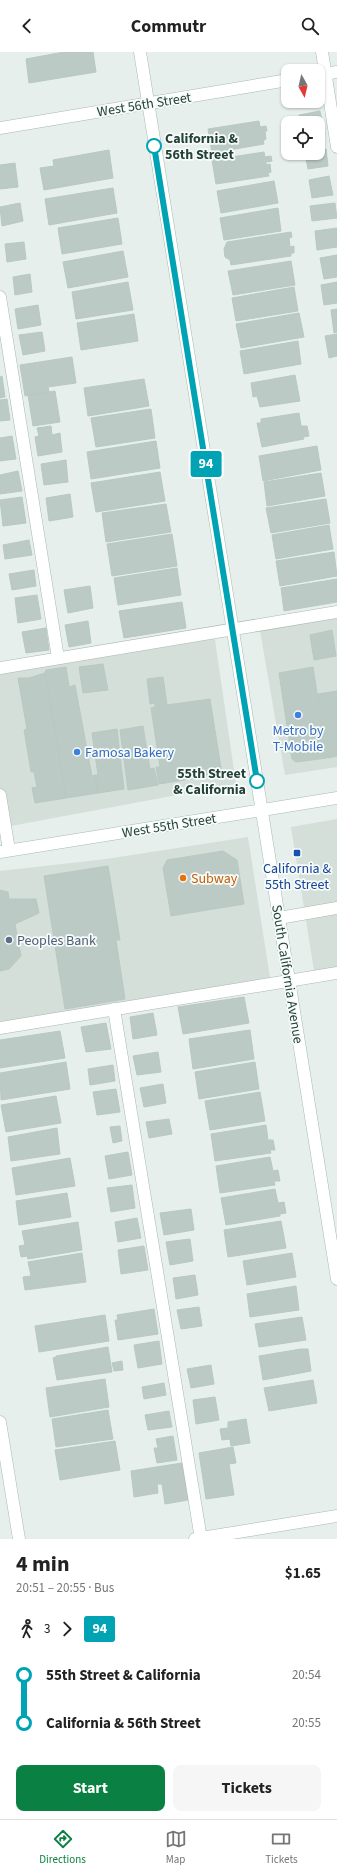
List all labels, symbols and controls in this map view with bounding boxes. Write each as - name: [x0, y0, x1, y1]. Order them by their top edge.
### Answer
- text: Commutr: [131, 14, 206, 39]
- icon: back: [16, 15, 38, 37]
- icon: search: [299, 15, 321, 37]
- north arrow: [281, 64, 325, 108]
- map controls: [281, 64, 325, 160]
- street label: West 56th Street: [96, 88, 193, 122]
- button: locate: [281, 116, 325, 160]
- place label: California & 56th Street: [165, 129, 238, 165]
- marker: California & 56th Street: [146, 138, 162, 154]
- line badge: 94: [188, 451, 224, 477]
- text: 94: [199, 454, 213, 474]
- marker: Metro by T-Mobile: [293, 710, 303, 720]
- place label: Metro by T-Mobile: [272, 721, 324, 757]
- place label: Famosa Bakery: [85, 743, 175, 763]
- marker: Famosa Bakery: [72, 747, 82, 757]
- place label: 55th Street & California: [173, 764, 247, 800]
- marker: 55th Street & California: [249, 773, 265, 789]
- street label: West 55th Street: [121, 809, 218, 843]
- marker: California & 55th Street: [292, 848, 302, 858]
- place label: California & 55th Street: [263, 859, 331, 895]
- place label: Subway: [191, 869, 238, 889]
- marker: Subway: [178, 873, 188, 883]
- street label: South California Avenue: [266, 903, 308, 1045]
- place label: Peoples Bank: [17, 931, 96, 951]
- marker: Peoples Bank: [4, 935, 14, 945]
- text: 4 min: [16, 1548, 70, 1580]
- text: $1.65: [285, 1563, 321, 1584]
- text: 20:51 – 20:55 · Bus: [16, 1579, 114, 1597]
- icon: walk: [16, 1618, 38, 1640]
- icon: forward: [56, 1618, 78, 1640]
- text: 94: [92, 1619, 107, 1639]
- text: 3: [44, 1620, 50, 1638]
- text: 55th Street & California: [46, 1665, 201, 1686]
- text: 20:54: [292, 1666, 321, 1684]
- text: California & 56th Street: [46, 1713, 201, 1734]
- text: 20:55: [292, 1714, 321, 1732]
- button: Start: [16, 1765, 165, 1811]
- button: Tickets: [173, 1765, 321, 1811]
- tab: Directions: [39, 1828, 86, 1867]
- tab: Map: [165, 1828, 187, 1867]
- tab: Tickets: [265, 1828, 298, 1867]

